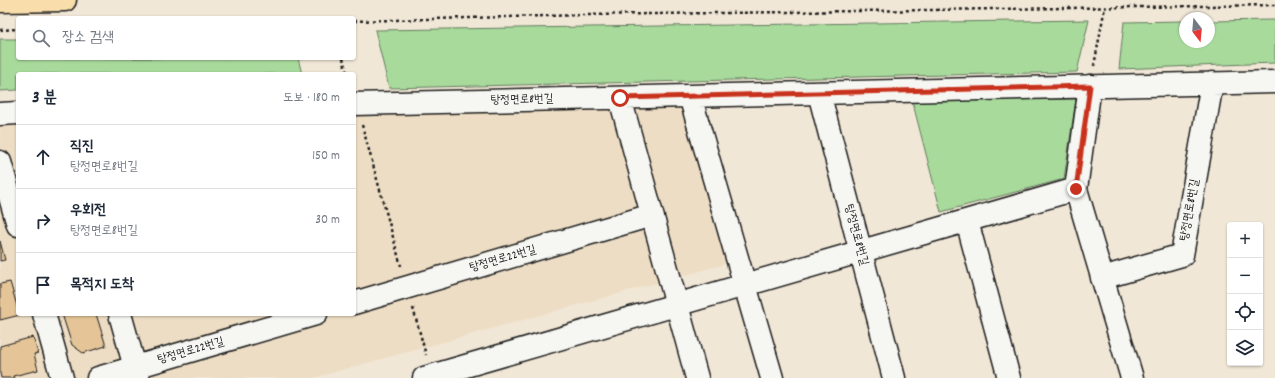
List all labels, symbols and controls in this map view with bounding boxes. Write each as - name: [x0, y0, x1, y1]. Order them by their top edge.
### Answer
- north arrow: [1179, 12, 1215, 48]
- search box: [16, 16, 356, 60]
- icon: search: [30, 27, 52, 49]
- text: 장소 검색: [62, 27, 114, 49]
- text: 3 분: [32, 87, 57, 111]
- text: 도보 · 180 m: [283, 89, 340, 108]
- route start: [611, 89, 629, 107]
- street label: 탕정면로8번길: [490, 91, 554, 109]
- text: 직진: [70, 136, 94, 158]
- icon: ahead: [32, 146, 54, 168]
- text: 150 m: [312, 147, 340, 166]
- text: 탕정면로8번길: [70, 158, 138, 177]
- street label: 탕정면로8번길: [1176, 177, 1204, 242]
- route end: [1067, 180, 1085, 198]
- text: 우회전: [70, 200, 106, 222]
- street label: 탕정면로8번길: [840, 202, 872, 268]
- icon: right: [32, 210, 54, 232]
- text: 30 m: [315, 211, 340, 230]
- text: 탕정면로8번길: [70, 222, 138, 241]
- map controls: [1227, 222, 1263, 366]
- button: +: [1227, 222, 1263, 258]
- street label: 탕정면로22번길: [468, 241, 539, 277]
- button: −: [1227, 258, 1263, 294]
- icon: arrive: [32, 274, 54, 296]
- text: 목적지 도착: [70, 274, 134, 296]
- button: locate: [1227, 294, 1263, 330]
- button: layers: [1227, 330, 1263, 366]
- street label: 탕정면로22번길: [156, 333, 227, 369]

